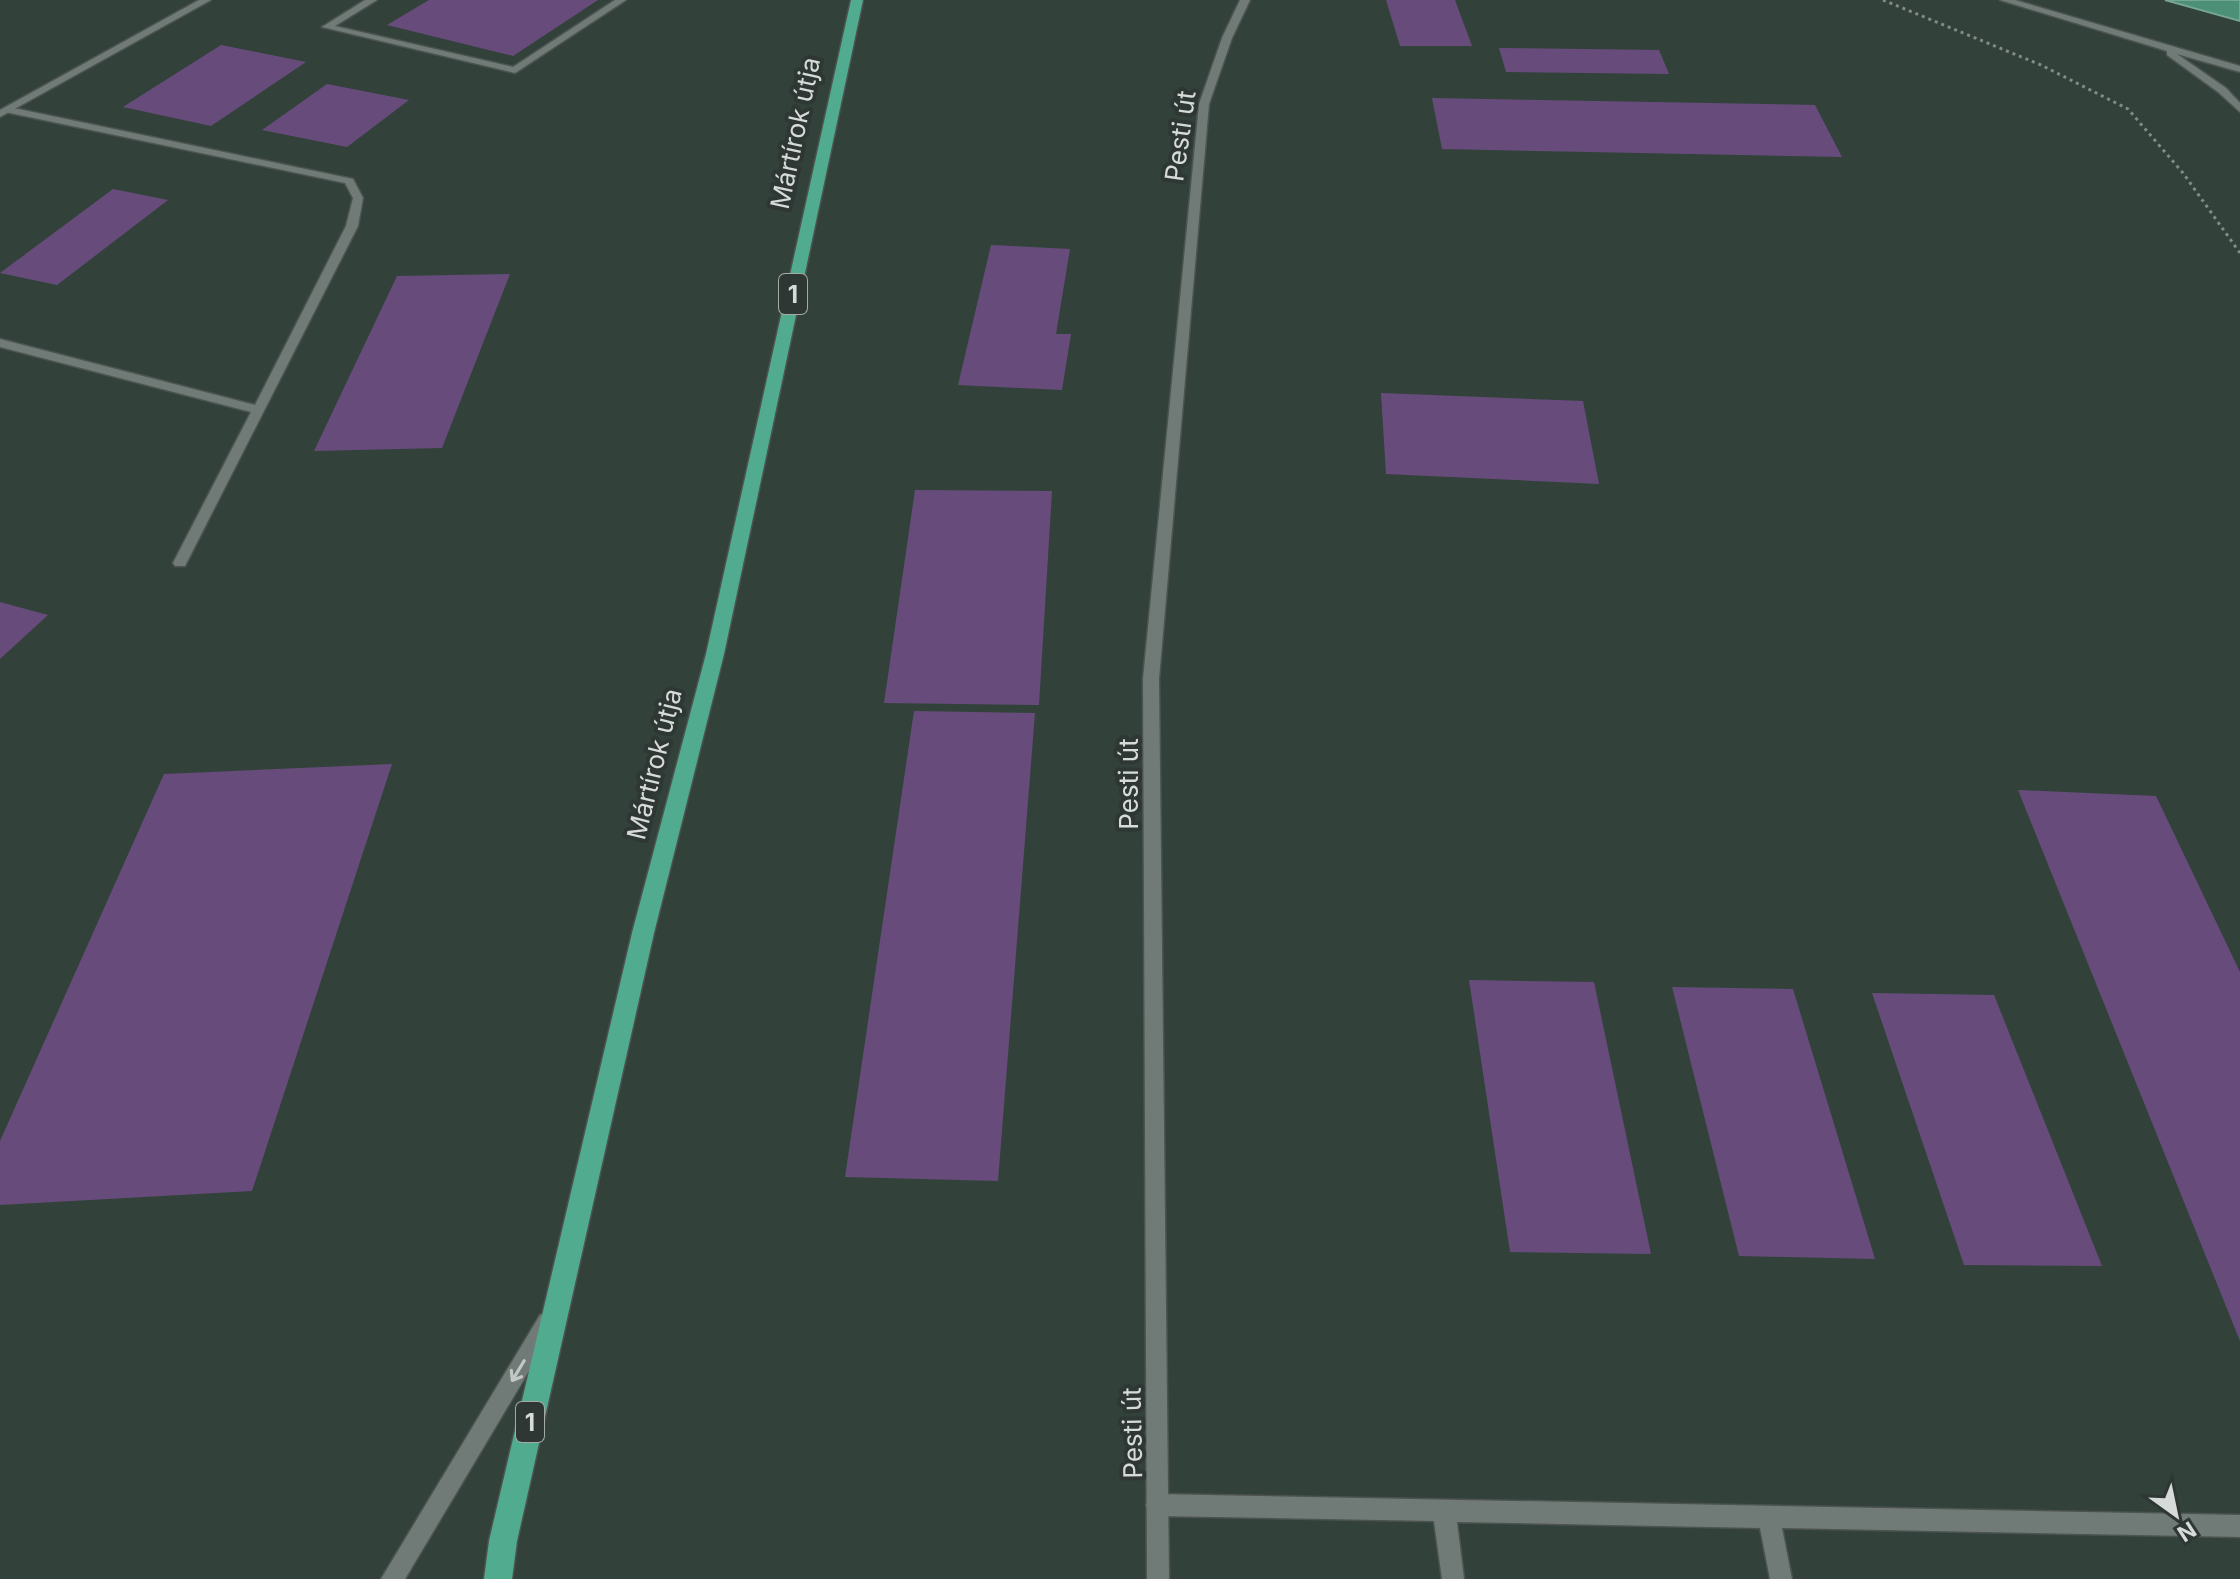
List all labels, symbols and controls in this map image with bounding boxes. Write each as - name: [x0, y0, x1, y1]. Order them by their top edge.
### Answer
- street label: Mártírok útja: [764, 54, 826, 212]
- street label: Pesti út: [1158, 89, 1202, 183]
- road number: 1: [779, 274, 807, 314]
- street label: Mártírok útja: [620, 685, 688, 843]
- street label: Pesti út: [1113, 738, 1144, 830]
- one-way arrow: [509, 1359, 526, 1381]
- street label: Pesti út: [1116, 1387, 1148, 1479]
- road number: 1: [516, 1402, 544, 1442]
- north arrow: [2136, 1475, 2216, 1555]
- text: N: [2173, 1516, 2201, 1547]

